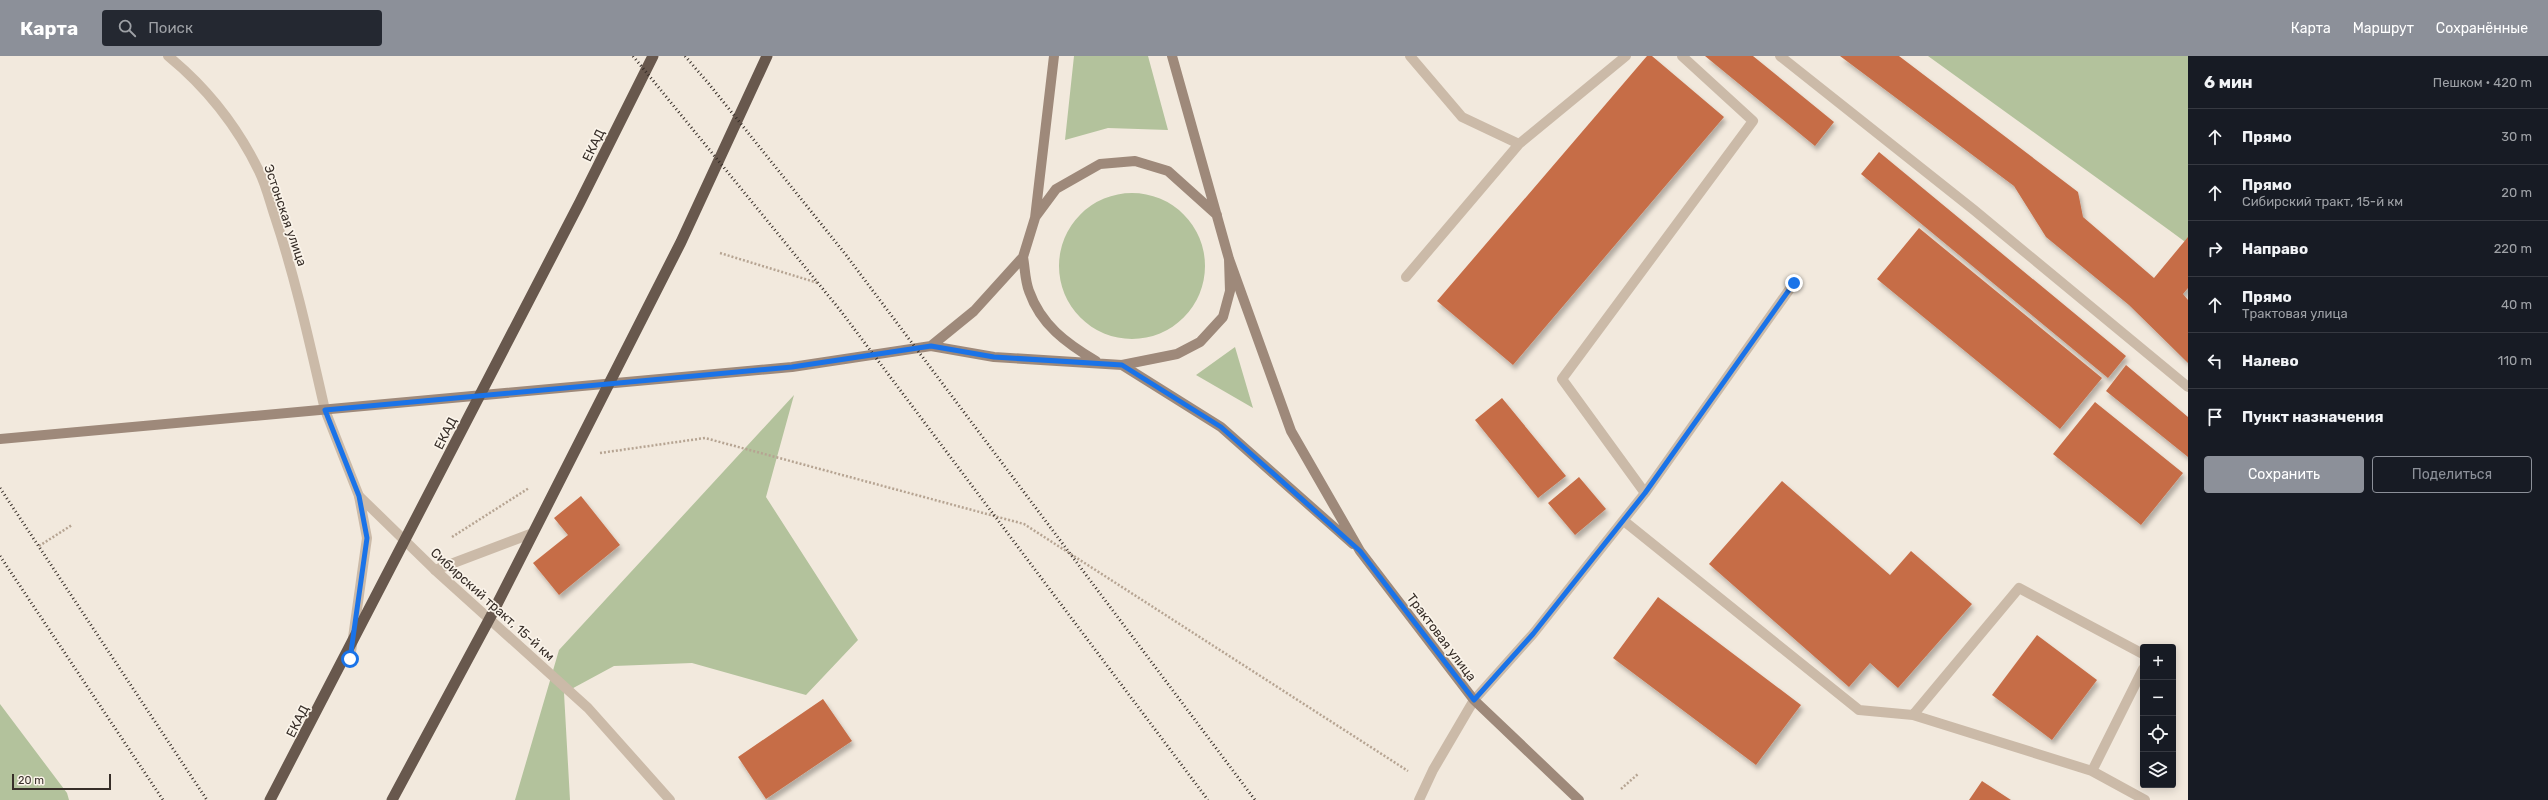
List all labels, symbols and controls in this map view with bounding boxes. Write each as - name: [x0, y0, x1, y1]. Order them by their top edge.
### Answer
- search box: [102, 10, 382, 46]
- text: Карта: [20, 17, 78, 40]
- icon: search: [116, 17, 138, 39]
- text: Поиск: [148, 19, 193, 37]
- text: Карта: [2291, 20, 2331, 37]
- text: Маршрут: [2353, 20, 2414, 37]
- text: Сохранённые: [2436, 20, 2528, 37]
- text: 6 мин: [2204, 72, 2253, 92]
- text: Пешком · 420 m: [2433, 75, 2532, 90]
- icon: ahead: [2204, 126, 2226, 148]
- street label: ЕКАД: [579, 127, 608, 164]
- text: Прямо: [2242, 128, 2292, 146]
- text: 30 m: [2501, 129, 2532, 144]
- street label: Эстонская улица: [261, 162, 310, 268]
- text: Прямо: [2242, 176, 2292, 194]
- icon: ahead: [2204, 182, 2226, 204]
- text: 20 m: [2501, 185, 2532, 200]
- text: Сибирский тракт, 15-й км: [2242, 194, 2403, 209]
- icon: right: [2204, 238, 2226, 260]
- text: Направо: [2242, 240, 2308, 258]
- text: 220 m: [2494, 241, 2532, 256]
- route end: [1785, 274, 1803, 292]
- text: Прямо: [2242, 288, 2292, 306]
- icon: ahead: [2204, 294, 2226, 316]
- text: 40 m: [2501, 297, 2532, 312]
- text: Трактовая улица: [2242, 306, 2348, 321]
- icon: left: [2204, 350, 2226, 372]
- text: Налево: [2242, 352, 2299, 370]
- text: 110 m: [2498, 353, 2532, 368]
- icon: arrive: [2204, 406, 2226, 428]
- text: Пункт назначения: [2242, 408, 2384, 426]
- street label: ЕКАД: [431, 415, 460, 452]
- button: Сохранить: [2204, 456, 2364, 493]
- button: Поделиться: [2372, 456, 2532, 493]
- street label: Сибирский тракт, 15-й км: [428, 545, 558, 664]
- street label: Трактовая улица: [1404, 591, 1479, 684]
- map controls: [2140, 644, 2176, 788]
- button: +: [2140, 644, 2176, 680]
- route start: [341, 650, 359, 668]
- button: −: [2140, 680, 2176, 716]
- street label: ЕКАД: [283, 703, 312, 740]
- button: locate: [2140, 716, 2176, 752]
- button: layers: [2140, 752, 2176, 788]
- scale bar: [12, 772, 111, 791]
- text: 20 m: [18, 774, 44, 787]

